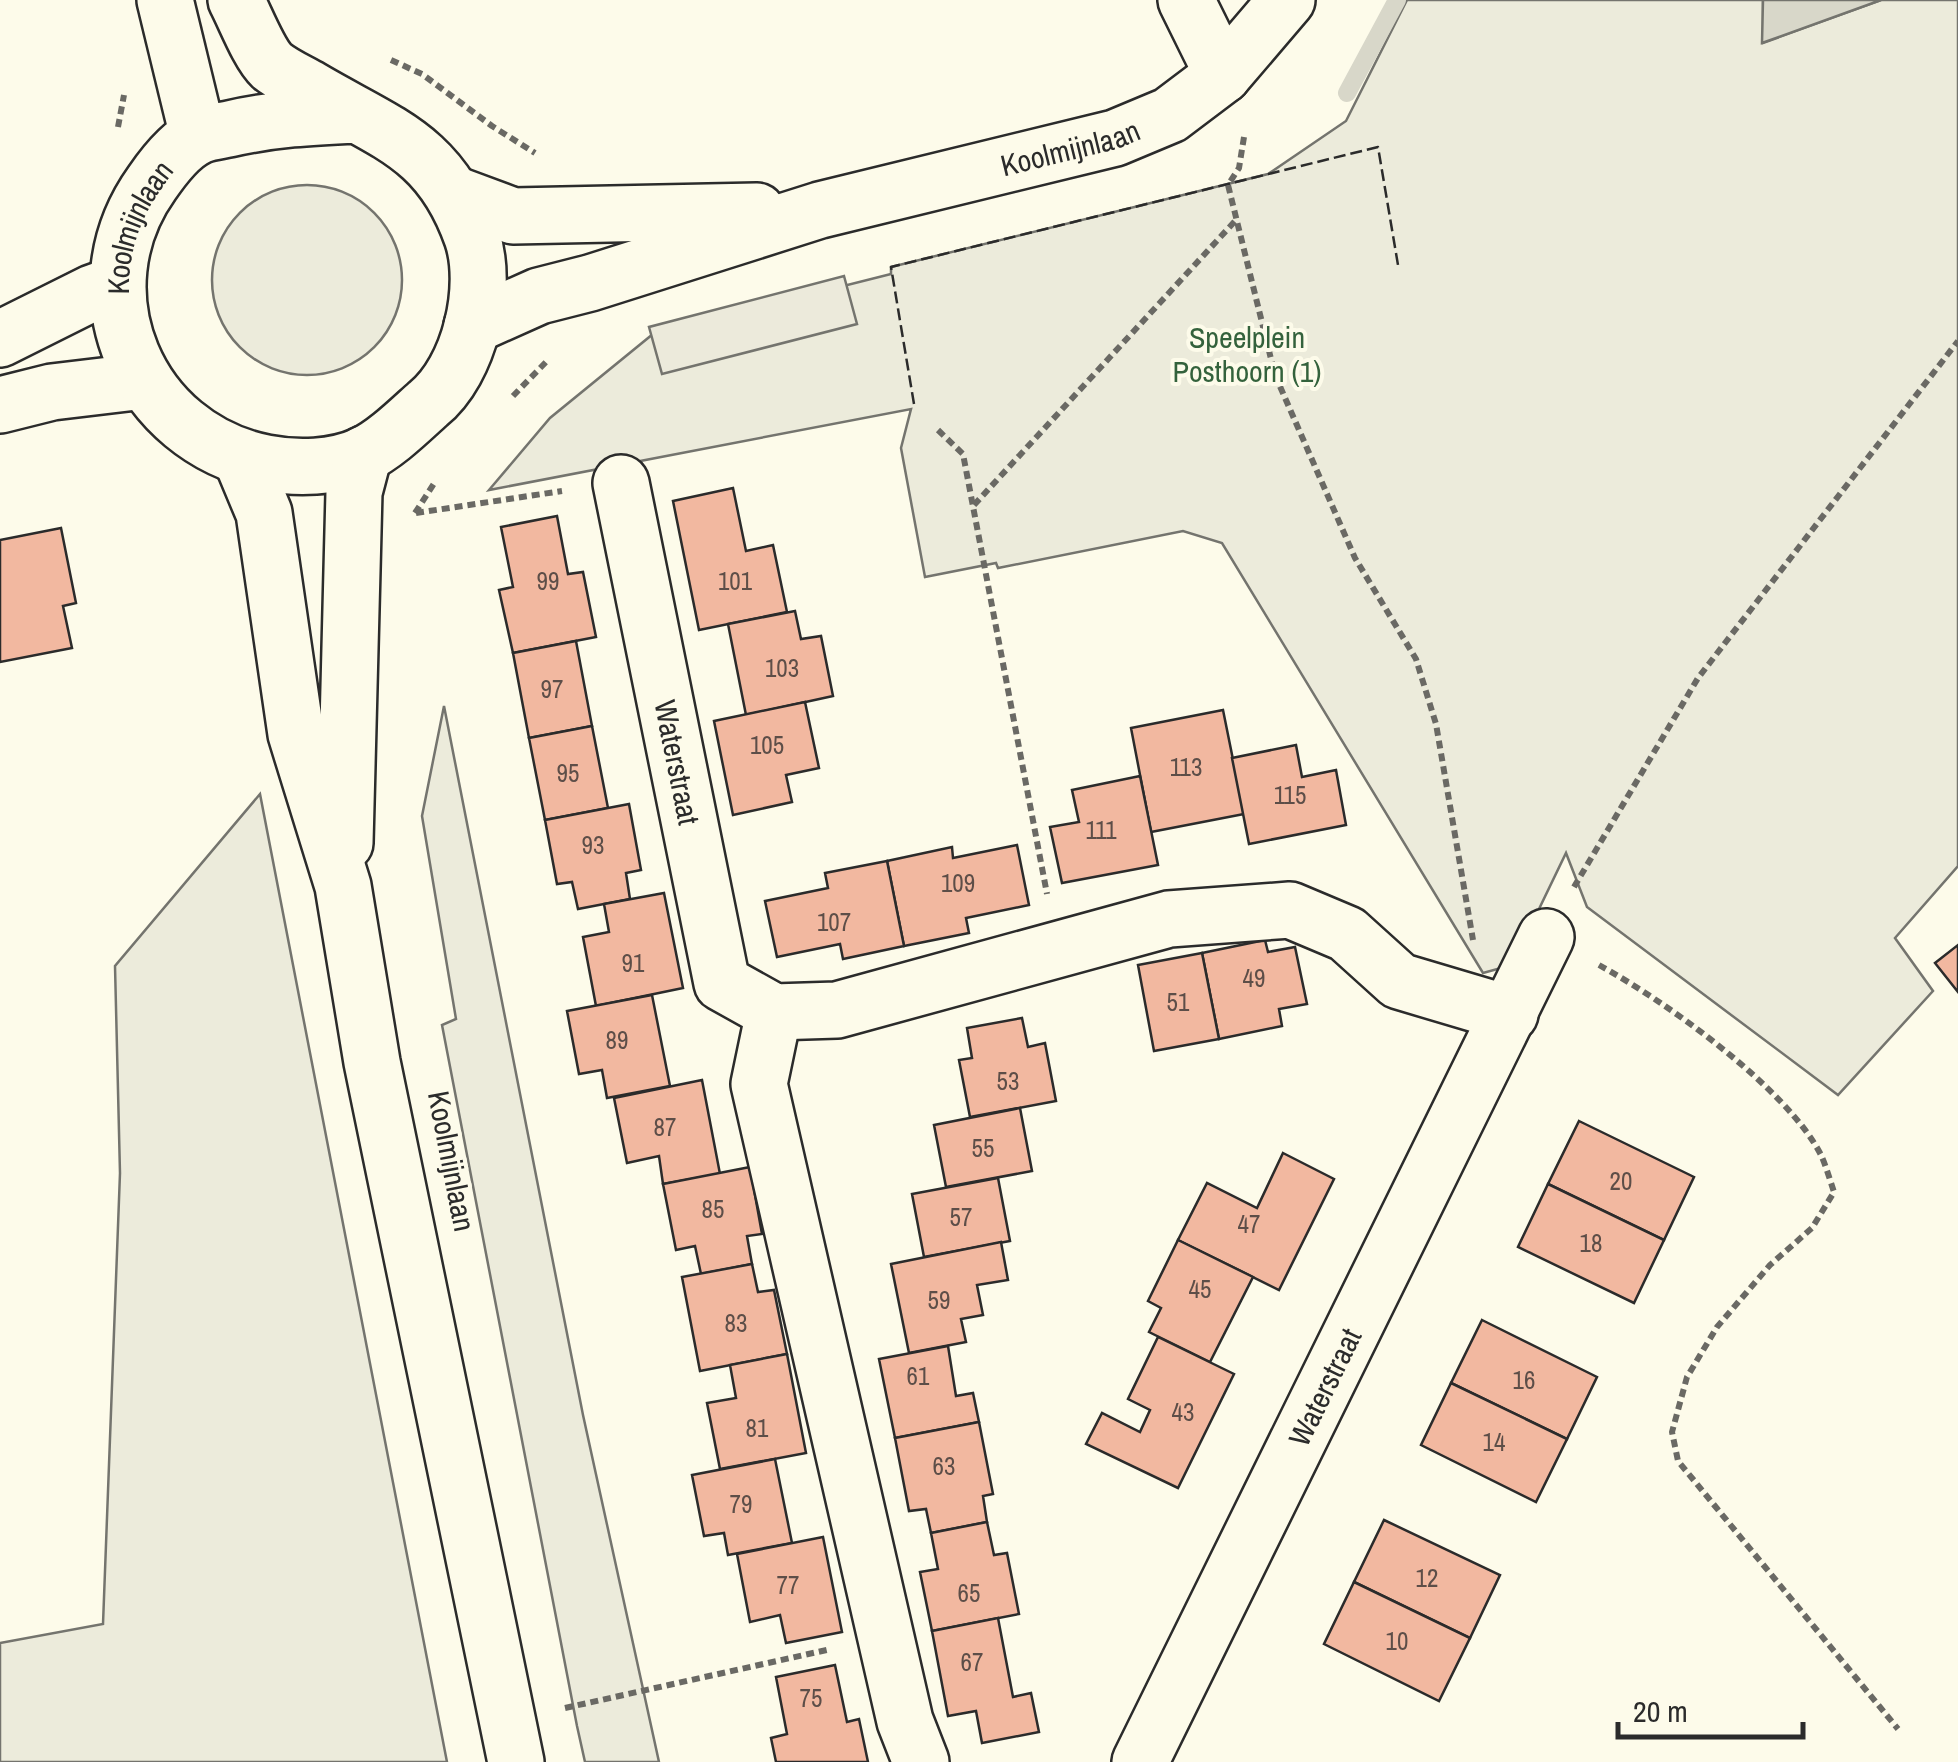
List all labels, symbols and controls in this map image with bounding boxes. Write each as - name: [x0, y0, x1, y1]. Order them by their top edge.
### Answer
- street label: Koolmijnlaan: [996, 110, 1146, 185]
- street label: Koolmijnlaan: [98, 152, 182, 295]
- park label: Speelplein Posthoorn (1): [1172, 317, 1322, 391]
- house number: 99: [537, 564, 559, 598]
- house number: 101: [718, 564, 753, 598]
- house number: 103: [765, 651, 799, 685]
- house number: 97: [541, 672, 563, 706]
- street label: Waterstraat: [645, 696, 710, 828]
- house number: 105: [750, 728, 784, 762]
- house number: 113: [1170, 750, 1202, 784]
- house number: 95: [557, 756, 579, 790]
- house number: 115: [1274, 778, 1306, 812]
- house number: 111: [1085, 813, 1117, 847]
- house number: 93: [582, 828, 604, 862]
- house number: 109: [941, 866, 975, 900]
- house number: 107: [817, 905, 851, 939]
- house number: 91: [622, 946, 645, 980]
- house number: 49: [1243, 961, 1265, 995]
- house number: 51: [1167, 985, 1190, 1019]
- house number: 89: [606, 1023, 628, 1057]
- house number: 53: [997, 1064, 1019, 1098]
- street label: Koolmijnlaan: [419, 1087, 485, 1235]
- house number: 87: [654, 1110, 676, 1144]
- house number: 55: [972, 1131, 994, 1165]
- house number: 20: [1610, 1164, 1632, 1198]
- house number: 85: [702, 1192, 724, 1226]
- house number: 57: [950, 1200, 972, 1234]
- house number: 47: [1238, 1207, 1260, 1241]
- house number: 18: [1580, 1226, 1602, 1260]
- house number: 45: [1189, 1272, 1211, 1306]
- house number: 59: [928, 1283, 950, 1317]
- house number: 83: [725, 1306, 747, 1340]
- street label: Waterstraat: [1279, 1321, 1370, 1452]
- house number: 61: [907, 1359, 930, 1393]
- house number: 16: [1513, 1363, 1535, 1397]
- house number: 43: [1172, 1395, 1194, 1429]
- house number: 81: [746, 1411, 769, 1445]
- house number: 14: [1483, 1425, 1505, 1459]
- house number: 63: [933, 1449, 955, 1483]
- house number: 79: [730, 1487, 752, 1521]
- house number: 12: [1416, 1561, 1438, 1595]
- house number: 77: [777, 1568, 799, 1602]
- house number: 65: [958, 1576, 980, 1610]
- house number: 10: [1386, 1624, 1408, 1658]
- house number: 67: [961, 1645, 983, 1679]
- scale bar: [1618, 1677, 1803, 1739]
- house number: 75: [800, 1681, 822, 1715]
- text: 20 m: [1633, 1691, 1688, 1731]

